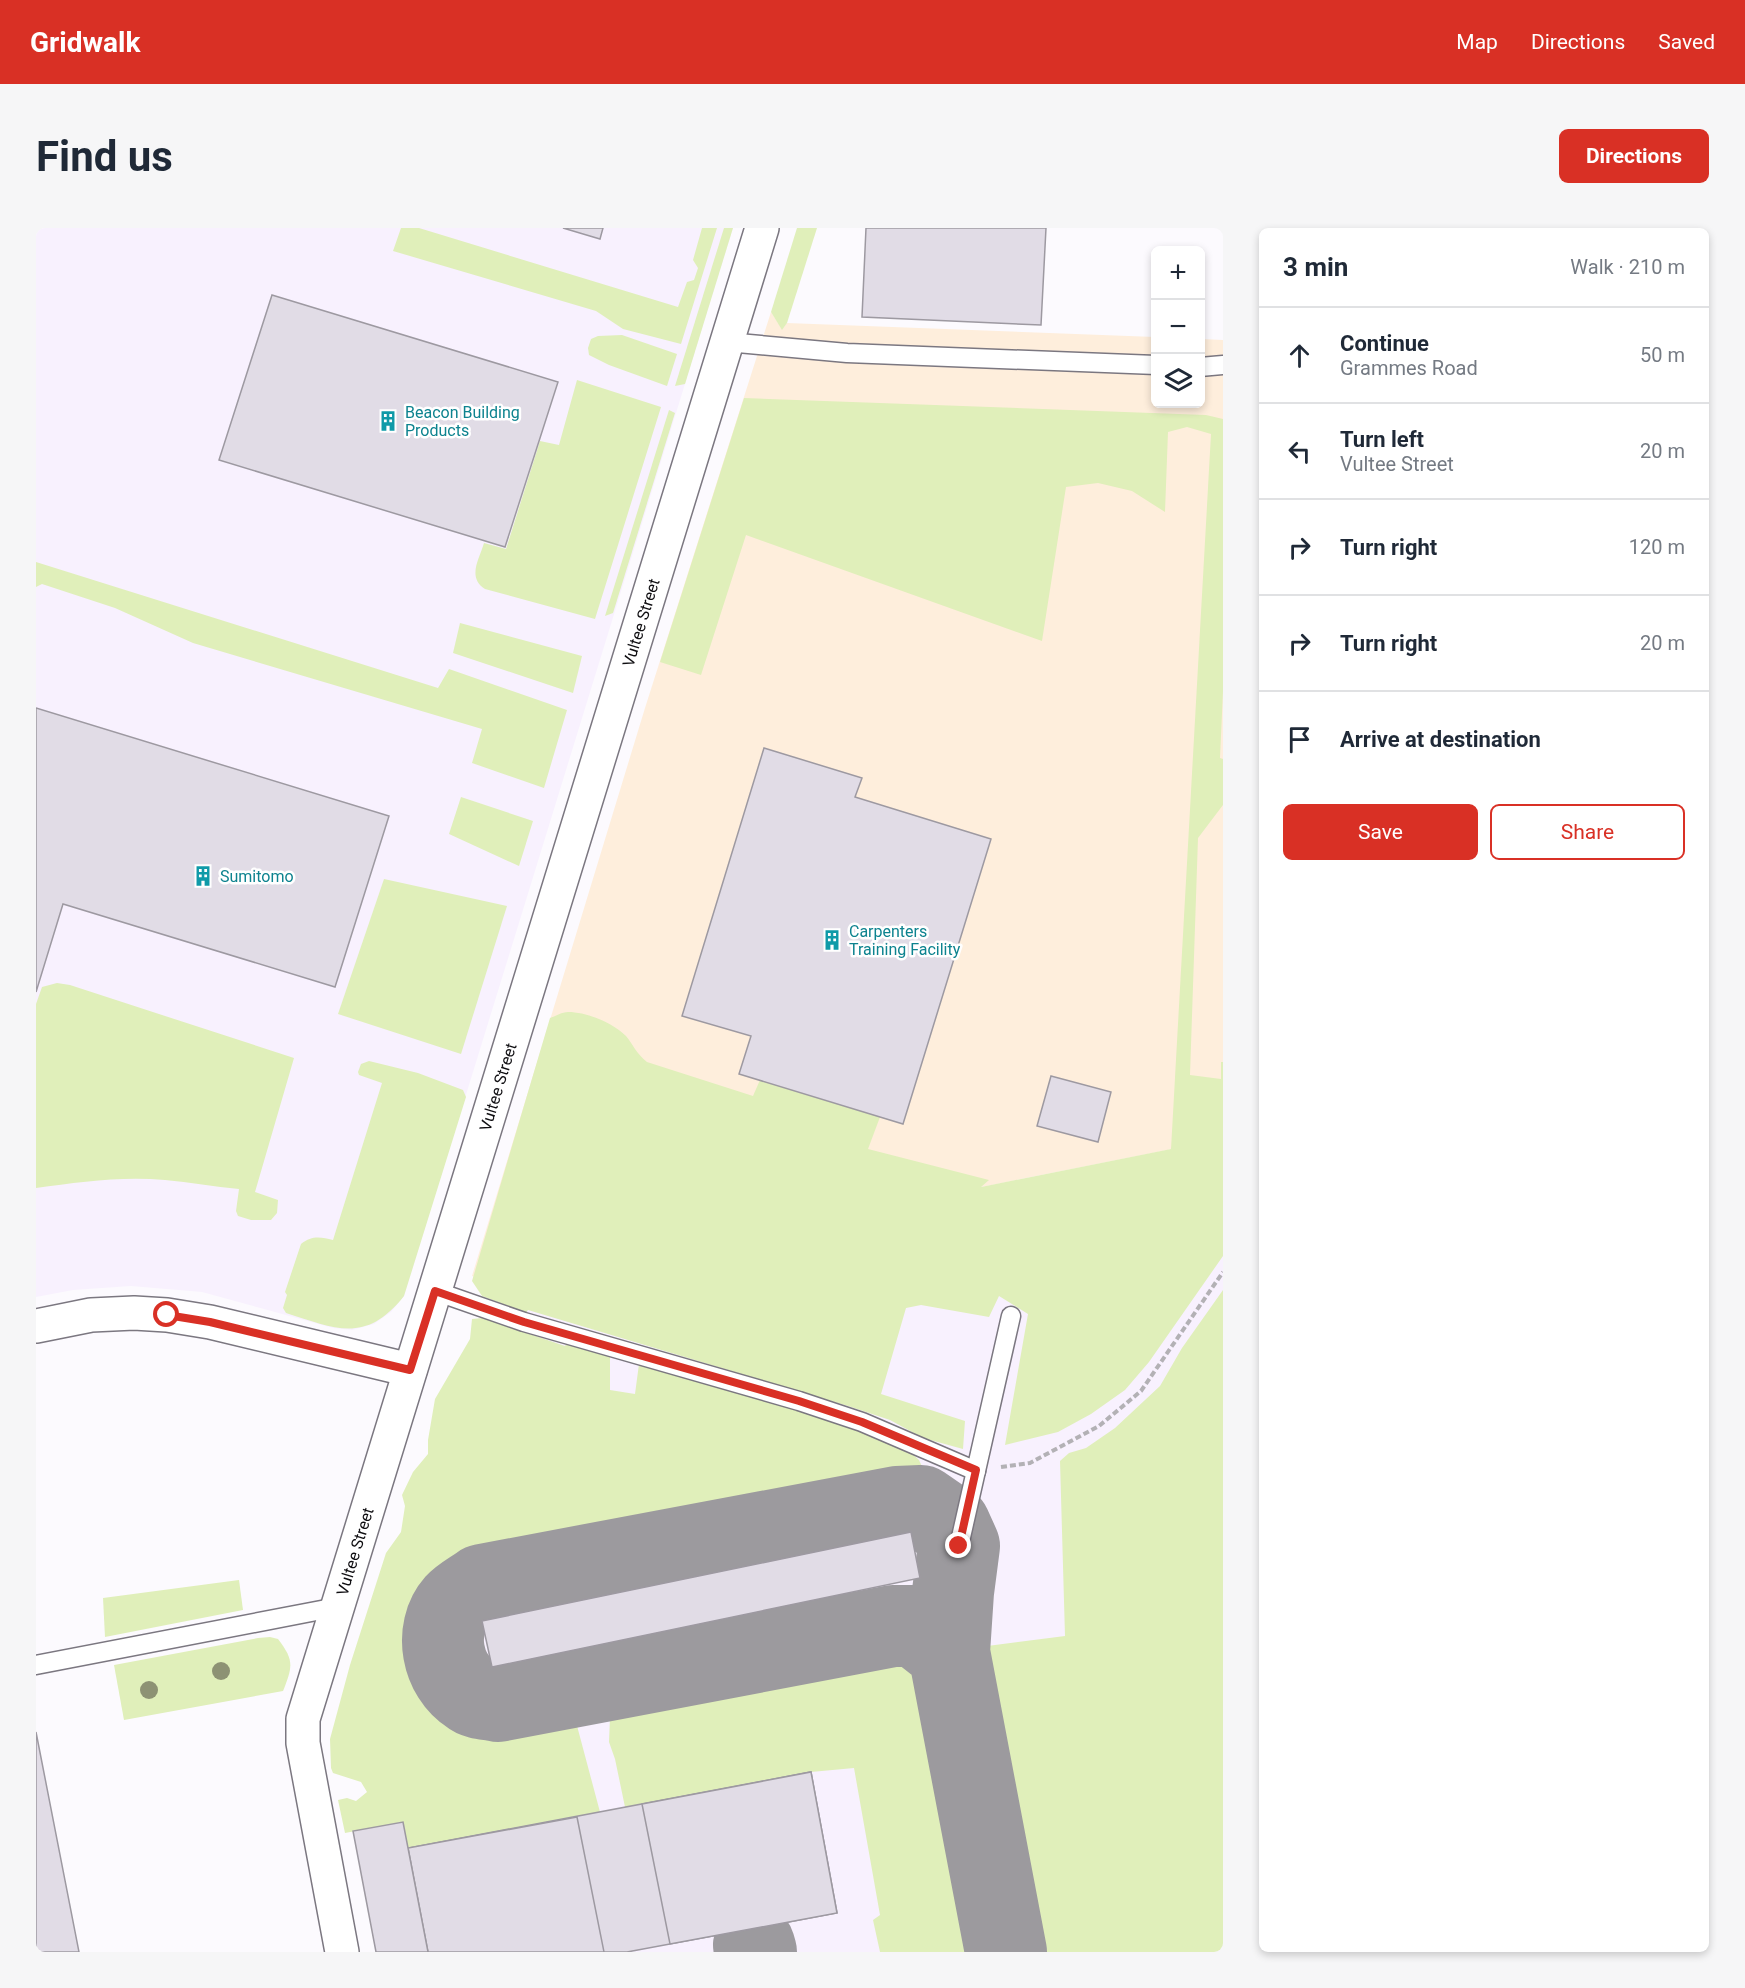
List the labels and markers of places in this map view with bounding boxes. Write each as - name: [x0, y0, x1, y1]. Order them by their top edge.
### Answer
- place label: Beacon Building Products: [405, 403, 520, 440]
- building icon: Beacon Building Products: [376, 409, 400, 433]
- building icon: Sumitomo: [191, 864, 215, 888]
- place label: Sumitomo: [220, 867, 294, 886]
- place label: Carpenters Training Facility: [849, 922, 961, 959]
- building icon: Carpenters Training Facility: [820, 928, 844, 952]

